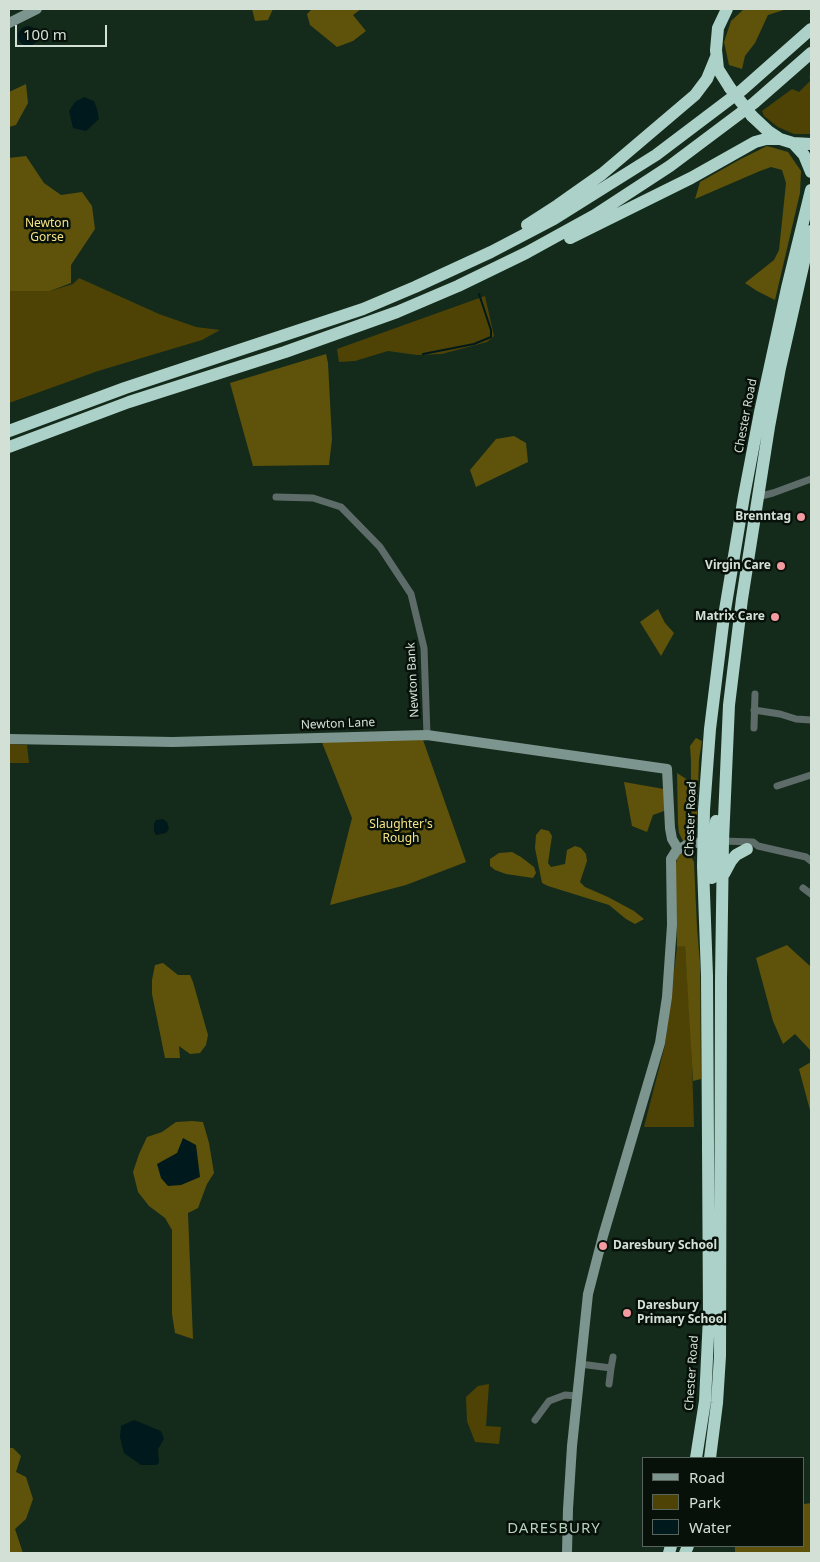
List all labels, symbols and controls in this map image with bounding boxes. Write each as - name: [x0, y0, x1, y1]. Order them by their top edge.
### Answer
- scale bar: [18, 15, 110, 47]
- text: 100 m: [23, 24, 67, 44]
- park label: Newton Gorse: [25, 217, 69, 245]
- street label: Chester Road: [732, 378, 760, 454]
- place label: Brenntag: [735, 510, 791, 524]
- marker: Brenntag: [795, 511, 807, 523]
- place label: Virgin Care: [705, 559, 771, 573]
- marker: Virgin Care: [775, 560, 787, 572]
- place label: Matrix Care: [695, 610, 765, 624]
- marker: Matrix Care: [769, 611, 781, 623]
- street label: Newton Bank: [404, 642, 422, 718]
- street label: Newton Lane: [301, 716, 375, 732]
- street label: Chester Road: [682, 781, 700, 857]
- park label: Slaughter's Rough: [369, 818, 433, 846]
- place label: Daresbury School: [613, 1239, 717, 1253]
- marker: Daresbury School: [597, 1240, 609, 1252]
- place label: Daresbury Primary School: [637, 1299, 727, 1327]
- marker: Daresbury Primary School: [621, 1307, 633, 1319]
- street label: Chester Road: [682, 1335, 702, 1411]
- legend: [642, 1457, 805, 1547]
- text: Road: [689, 1467, 725, 1487]
- text: Park: [689, 1492, 721, 1512]
- text: Water: [689, 1517, 731, 1537]
- district label: DARESBURY: [506, 1520, 602, 1538]

